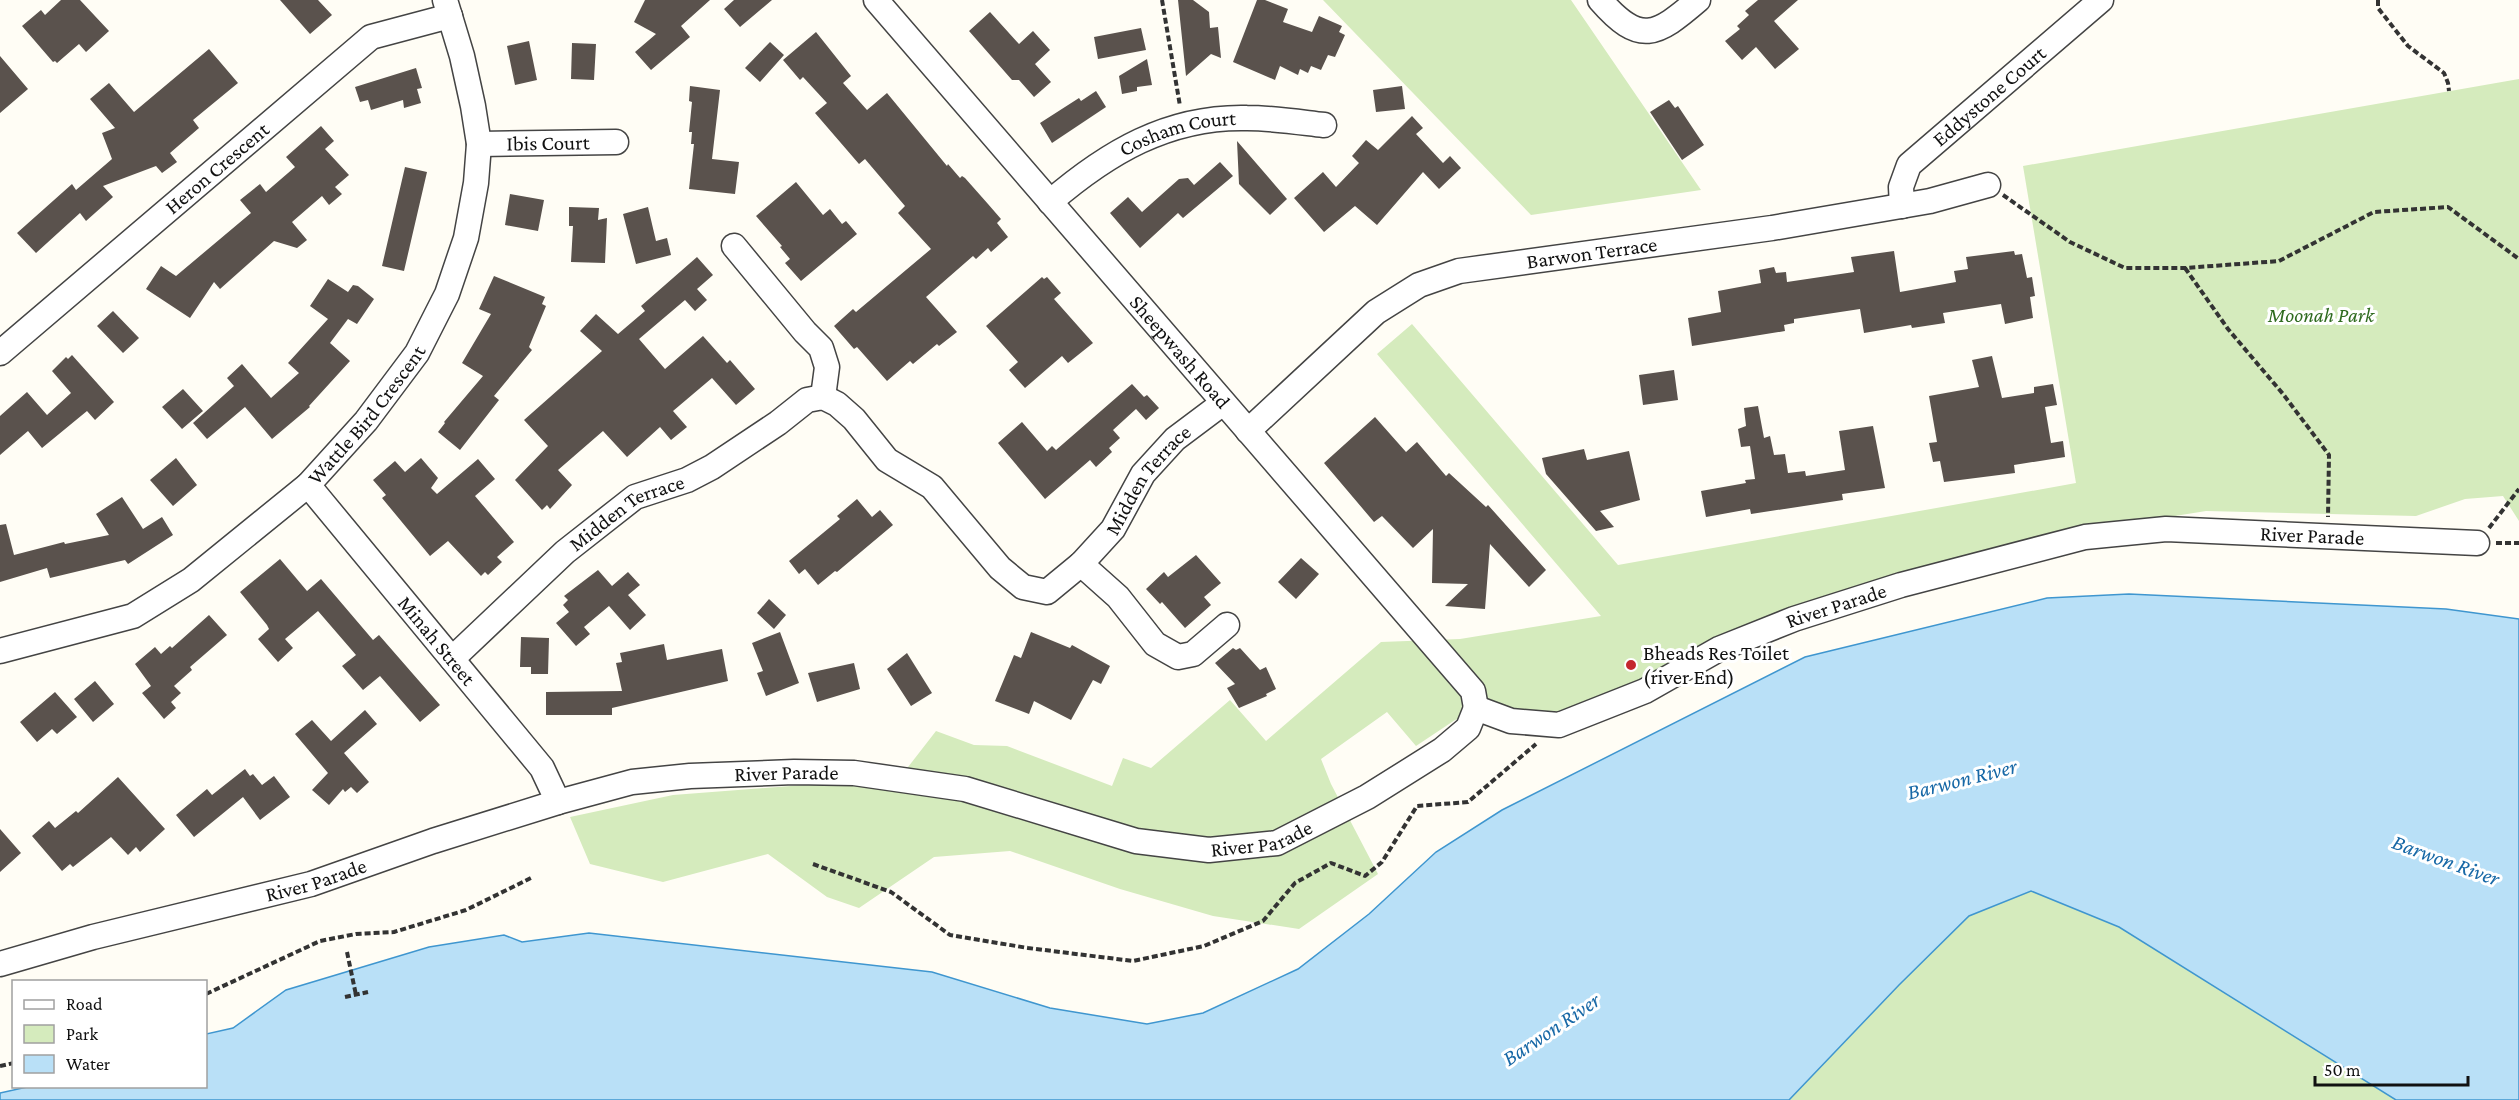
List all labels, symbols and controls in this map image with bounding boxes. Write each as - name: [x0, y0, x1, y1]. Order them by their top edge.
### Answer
- street label: Eddystone Court: [1928, 40, 2051, 151]
- street label: Cosham Court: [1115, 106, 1238, 161]
- street label: Heron Crescent: [160, 117, 275, 219]
- street label: Ibis Court: [506, 130, 591, 156]
- street label: Barwon Terrace: [1525, 232, 1659, 274]
- street label: Sheepwash Road: [1125, 290, 1235, 413]
- park label: Moonah Park: [2267, 303, 2375, 327]
- street label: Wattle Bird Crescent: [303, 341, 431, 489]
- street label: Midden Terrace: [1100, 419, 1195, 539]
- street label: Midden Terrace: [564, 470, 687, 556]
- street label: River Parade: [2260, 521, 2365, 550]
- street label: River Parade: [1782, 578, 1889, 633]
- street label: Minah Street: [393, 591, 481, 691]
- place label: Bheads Res Toilet (river End): [1643, 641, 1790, 689]
- marker: Bheads Res Toilet (river End): [1624, 658, 1638, 672]
- water label: Barwon River: [1905, 753, 2021, 805]
- street label: River Parade: [734, 760, 839, 786]
- street label: River Parade: [1210, 815, 1316, 862]
- water label: Barwon River: [2389, 829, 2504, 891]
- street label: River Parade: [263, 853, 370, 907]
- legend: [12, 980, 207, 1088]
- water label: Barwon River: [1497, 987, 1606, 1071]
- text: Road: [66, 994, 103, 1014]
- text: Park: [66, 1024, 98, 1044]
- scale bar: [2315, 1049, 2468, 1087]
- text: Water: [66, 1054, 111, 1074]
- text: 50 m: [2324, 1060, 2361, 1080]

